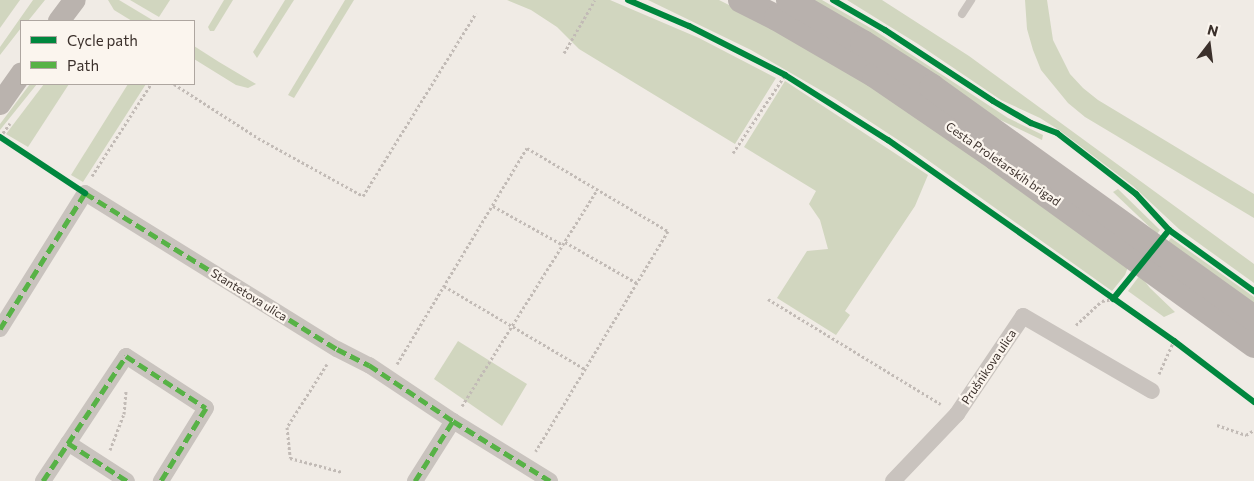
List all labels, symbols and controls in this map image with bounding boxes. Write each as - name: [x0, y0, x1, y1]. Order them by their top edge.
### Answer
- legend: [20, 20, 195, 85]
- north arrow: [1184, 20, 1234, 70]
- text: N: [1206, 20, 1220, 40]
- text: Cycle path: [67, 31, 138, 49]
- text: Path: [67, 56, 99, 74]
- street label: Cesta Proletarskih brigad: [943, 119, 1063, 209]
- street label: Stantetova ulica: [208, 266, 290, 324]
- street label: Prušnikova ulica: [959, 327, 1019, 407]

